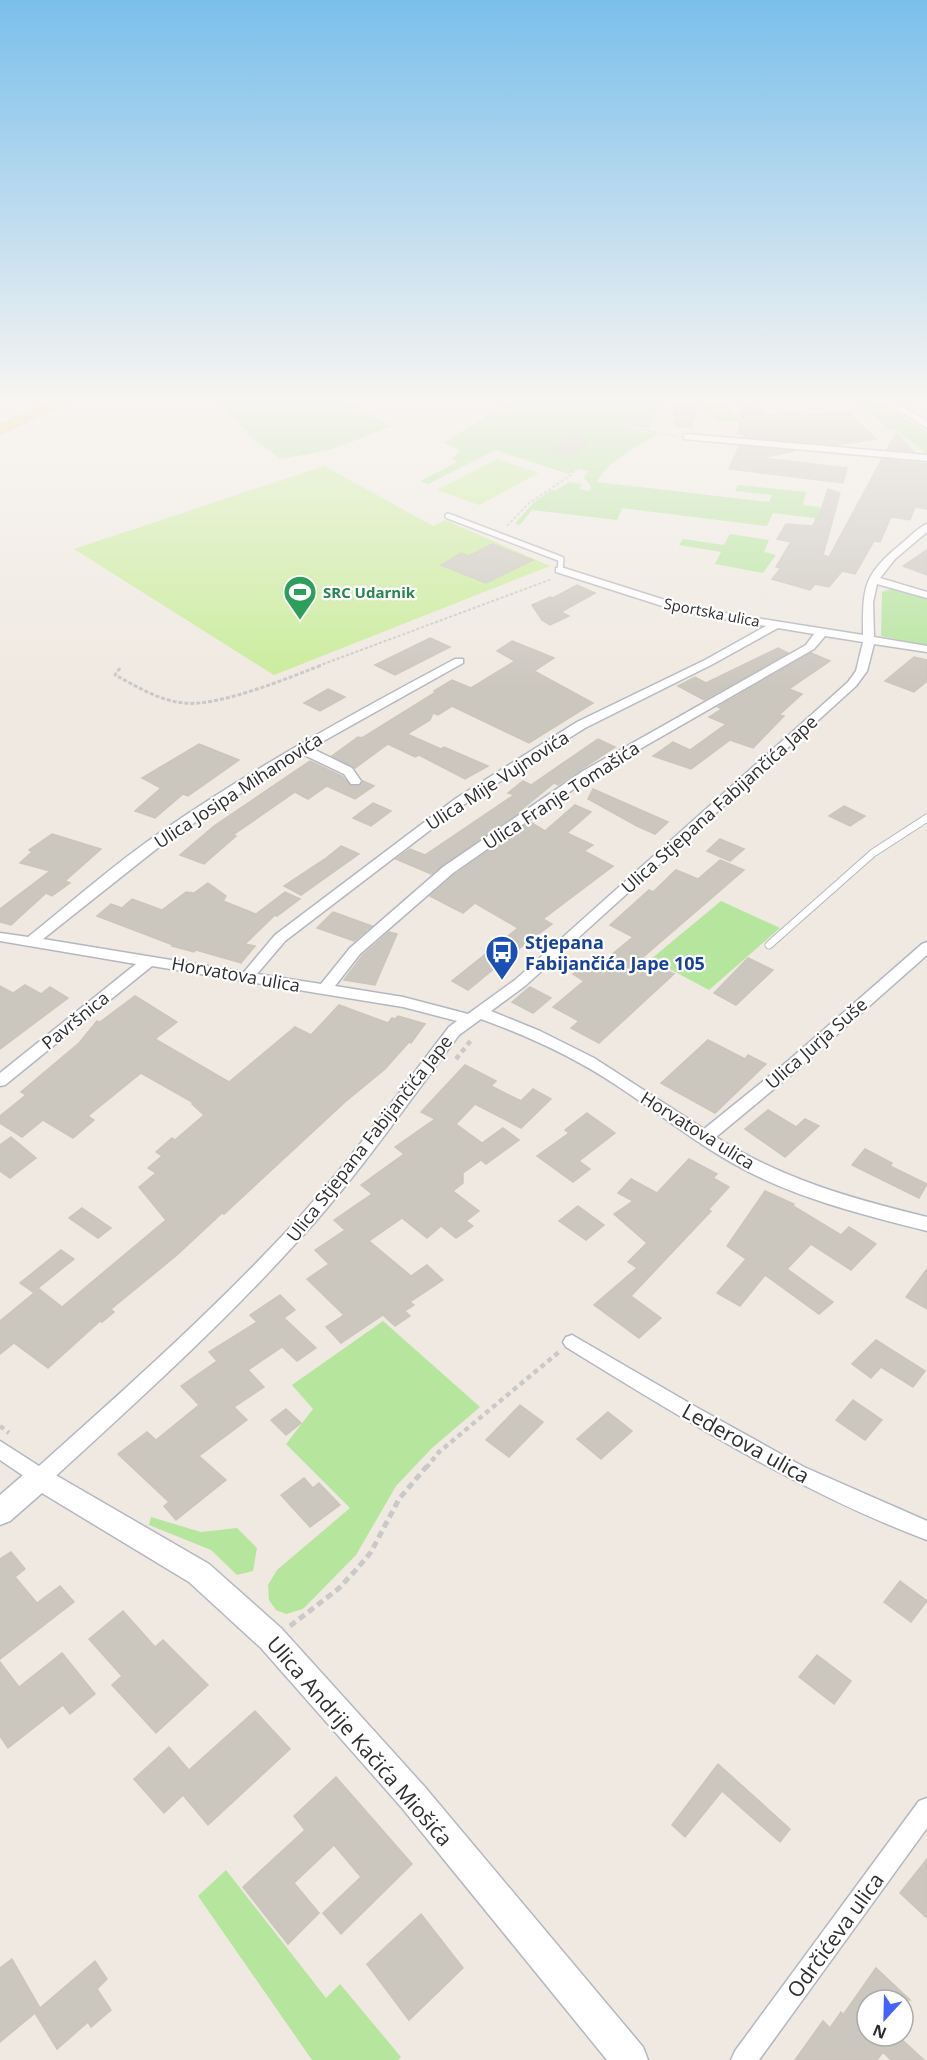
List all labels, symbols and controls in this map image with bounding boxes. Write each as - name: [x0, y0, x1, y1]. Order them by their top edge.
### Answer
- sports icon: SRC Udarnik: [282, 574, 318, 621]
- place label: SRC Udarnik: [323, 582, 416, 602]
- street label: Sportska ulica: [662, 593, 762, 631]
- street label: Ulica Stjepana Fabijančića Jape: [616, 709, 822, 899]
- street label: Ulica Mije Vujnovića: [421, 725, 573, 835]
- street label: Ulica Josipa Mihanovića: [149, 727, 327, 853]
- street label: Ulica Franje Tomašića: [478, 735, 644, 855]
- place label: Stjepana Fabijančića Jape 105: [525, 930, 705, 975]
- bus stop icon: Stjepana Fabijančića Jape 105: [484, 934, 520, 981]
- street label: Horvatova ulica: [170, 951, 302, 997]
- street label: Pavršnica: [36, 986, 114, 1054]
- street label: Ulica Jurja Suše: [760, 992, 872, 1094]
- street label: Ulica Stjepana Fabijančića Jape: [281, 1030, 457, 1246]
- street label: Horvatova ulica: [636, 1085, 760, 1175]
- street label: Lederova ulica: [677, 1396, 815, 1490]
- street label: Ulica Andrije Kačića Miošića: [261, 1630, 459, 1852]
- street label: Odrčićeva ulica: [780, 1867, 890, 2003]
- north arrow: [855, 1988, 915, 2048]
- text: N: [869, 2019, 890, 2045]

